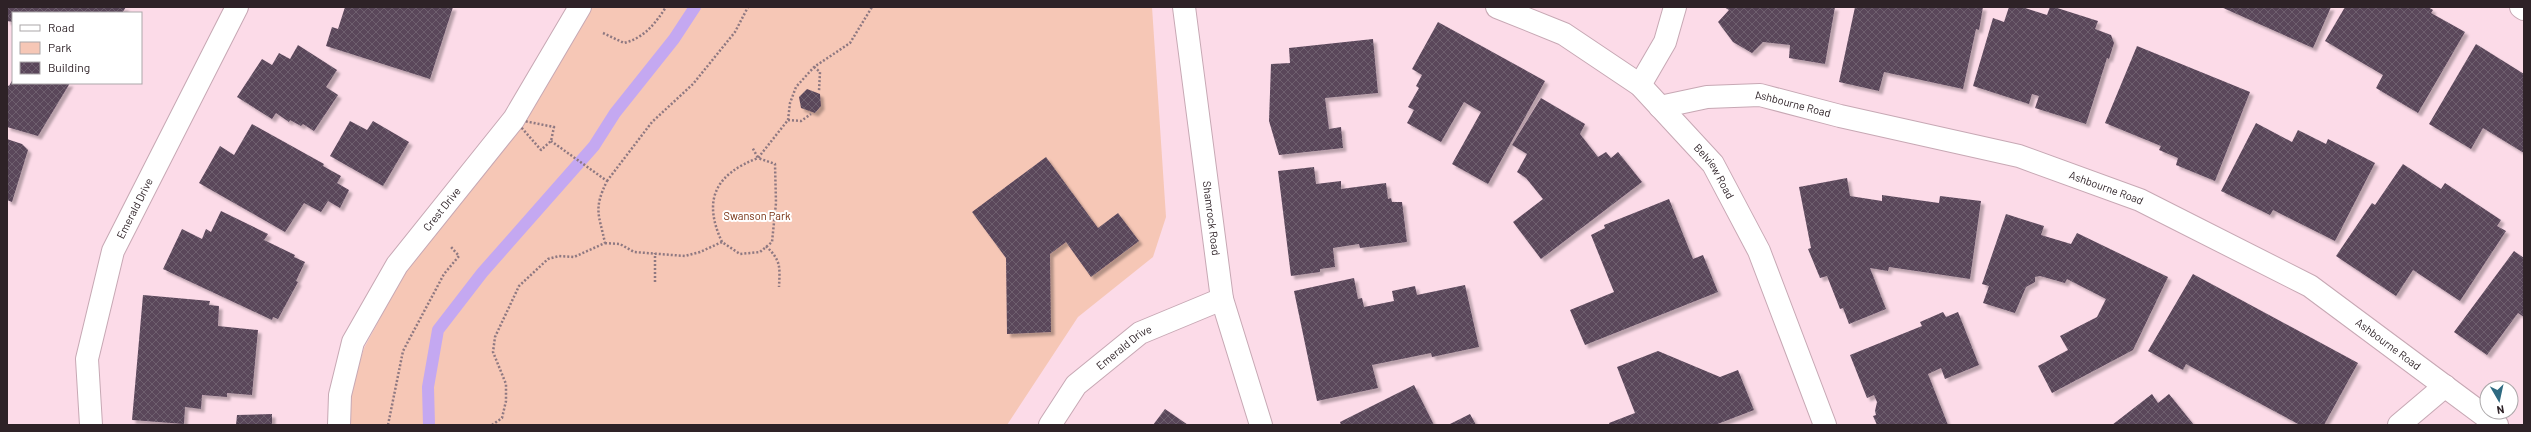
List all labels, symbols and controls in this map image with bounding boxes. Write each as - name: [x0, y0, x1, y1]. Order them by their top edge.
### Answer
- legend: [12, 12, 142, 84]
- text: Road: [48, 20, 75, 34]
- text: Park: [48, 40, 72, 54]
- text: Building: [48, 60, 90, 74]
- street label: Ashbourne Road: [1755, 88, 1832, 119]
- street label: Belview Road: [1692, 141, 1737, 201]
- street label: Ashbourne Road: [2067, 168, 2146, 207]
- street label: Emerald Drive: [113, 175, 155, 241]
- street label: Shamrock Road: [1201, 180, 1223, 256]
- street label: Crest Drive: [420, 184, 463, 233]
- park label: Swanson Park: [724, 209, 791, 222]
- street label: Ashbourne Road: [2353, 315, 2424, 372]
- street label: Emerald Drive: [1093, 322, 1154, 372]
- north arrow: [2479, 380, 2519, 420]
- text: N: [2496, 403, 2505, 417]

